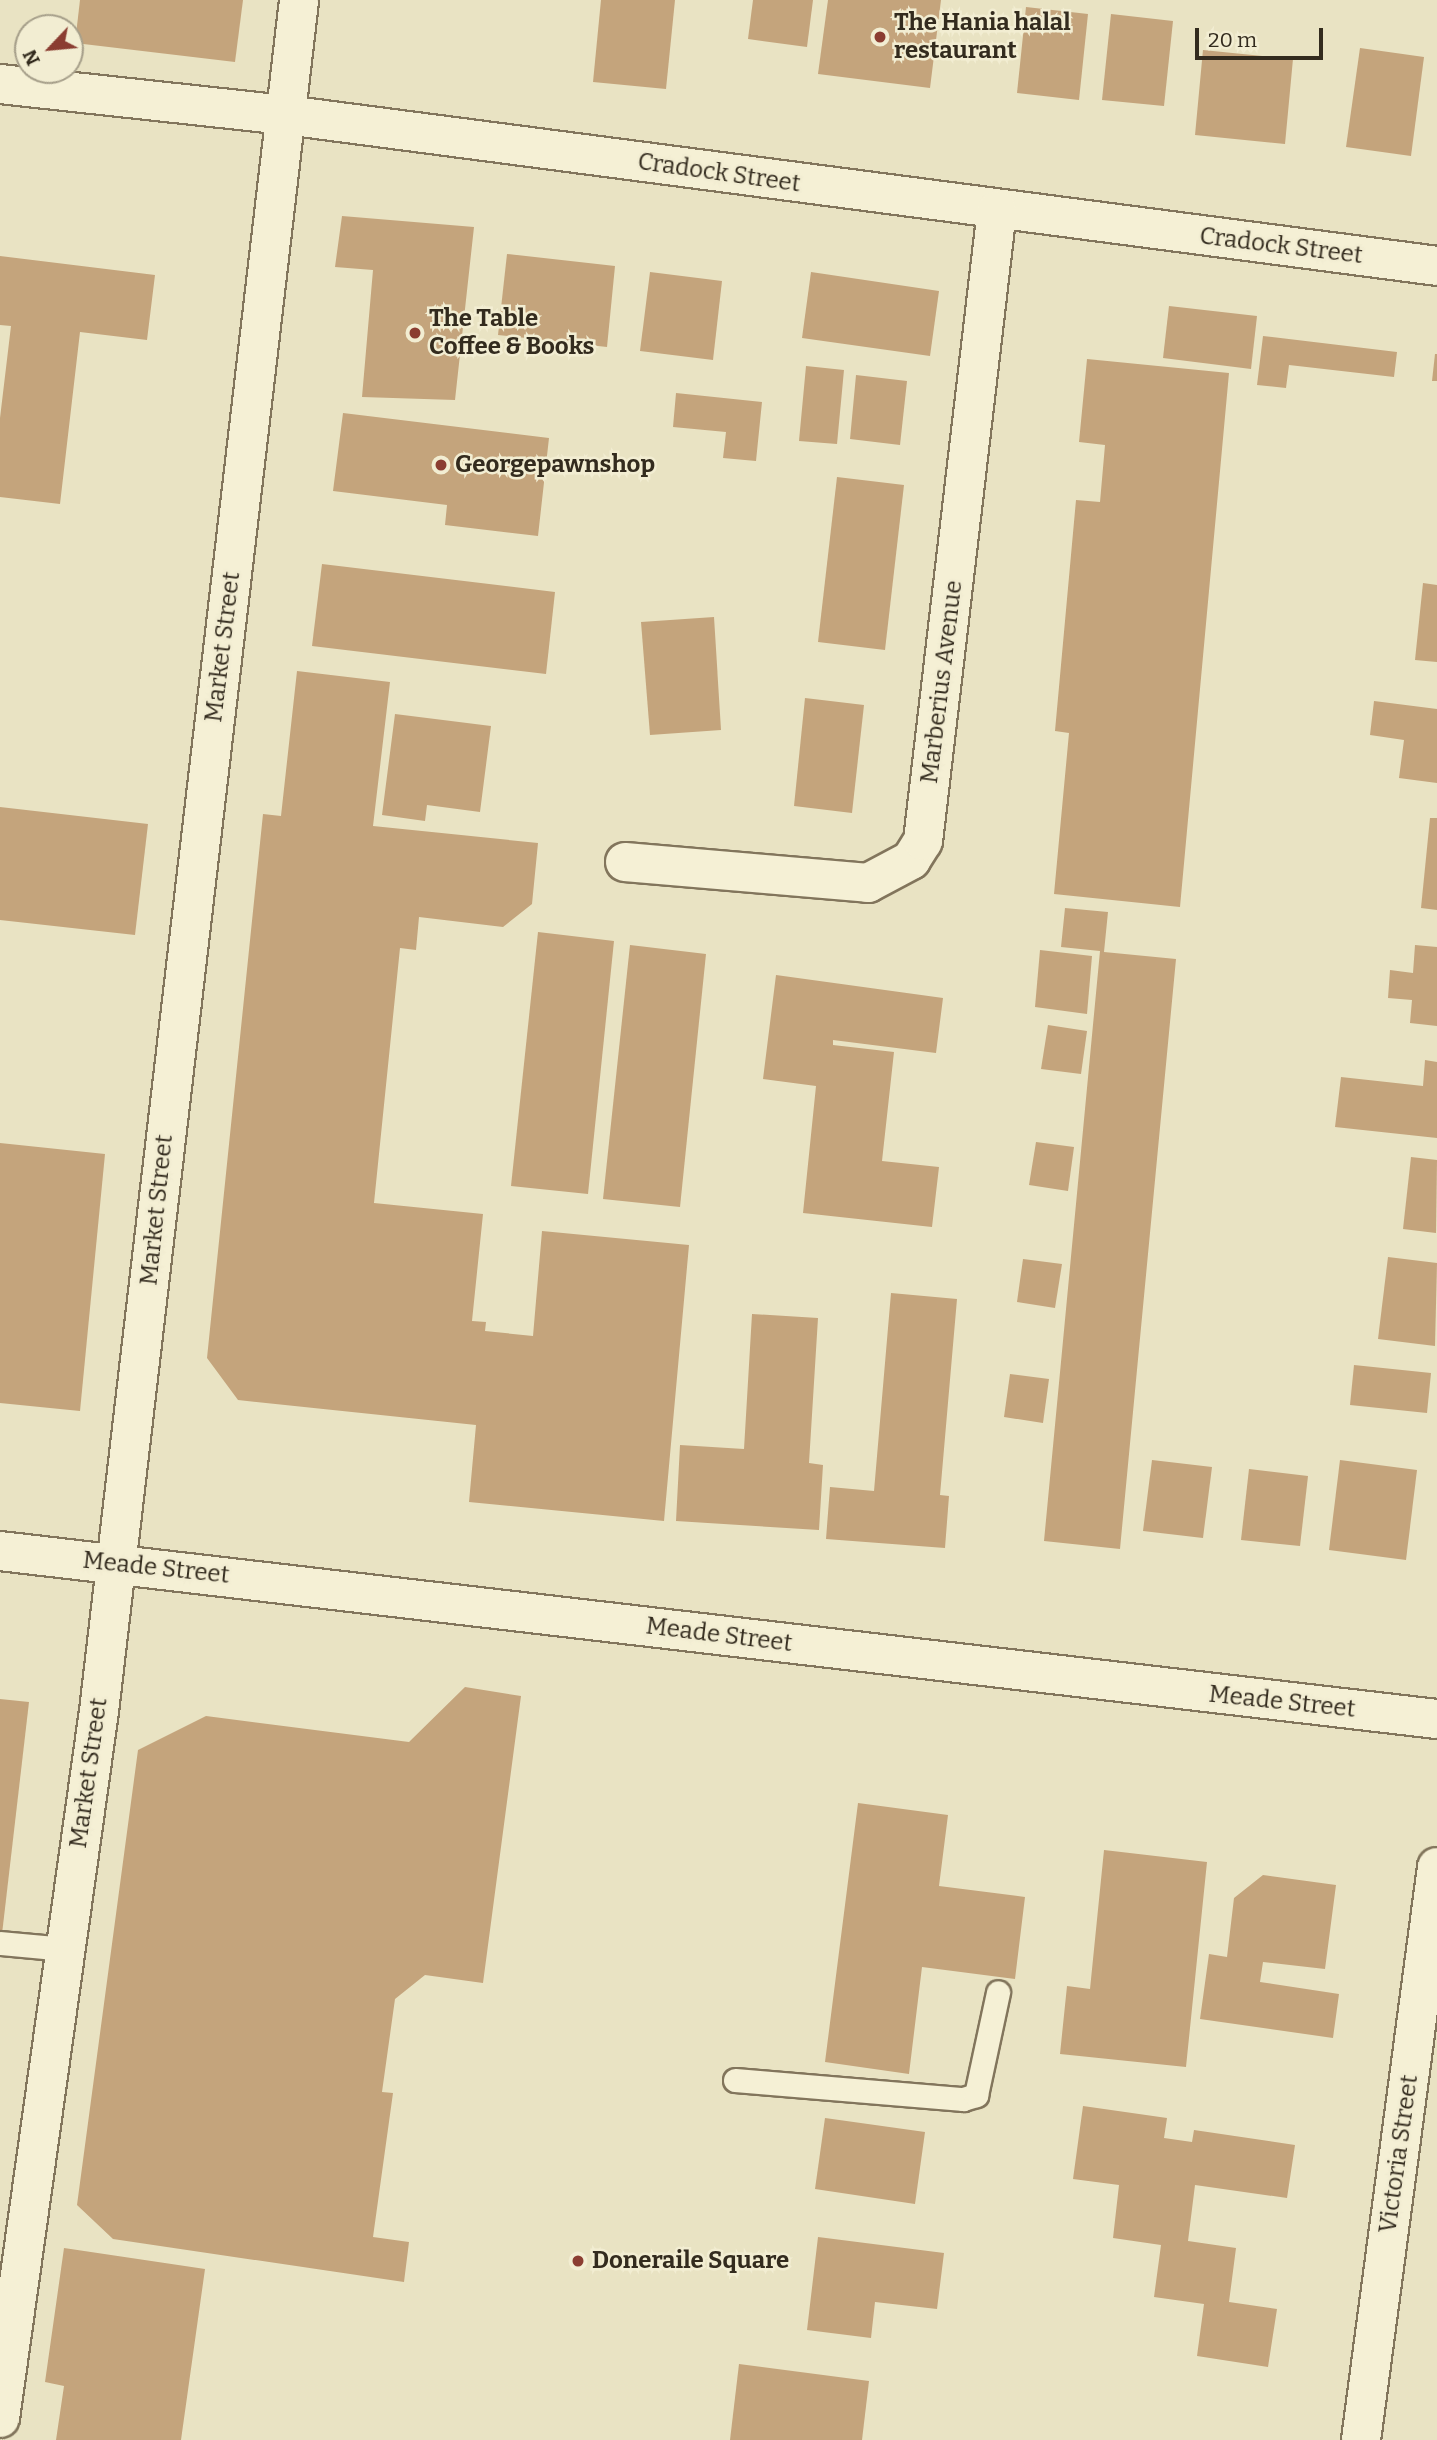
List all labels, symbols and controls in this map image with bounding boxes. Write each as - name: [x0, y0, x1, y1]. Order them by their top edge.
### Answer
- place label: The Hania halal restaurant: [894, 9, 1071, 65]
- north arrow: [14, 14, 84, 84]
- scale bar: [1199, 14, 1327, 58]
- text: 20 m: [1208, 27, 1257, 53]
- marker: The Hania halal restaurant: [872, 29, 888, 45]
- text: N: [18, 46, 45, 69]
- street label: Cradock Street: [636, 147, 802, 199]
- street label: Cradock Street: [1198, 222, 1364, 270]
- place label: The Table Coffee & Books: [429, 305, 594, 361]
- marker: The Table Coffee & Books: [407, 325, 423, 341]
- place label: Georgepawnshop: [455, 451, 655, 479]
- marker: Georgepawnshop: [433, 457, 449, 473]
- street label: Market Street: [199, 570, 247, 724]
- street label: Marberius Avenue: [915, 579, 969, 785]
- street label: Market Street: [135, 1133, 179, 1287]
- street label: Meade Street: [81, 1546, 231, 1590]
- street label: Meade Street: [644, 1612, 794, 1658]
- street label: Meade Street: [1207, 1680, 1357, 1724]
- street label: Market Street: [64, 1696, 114, 1850]
- street label: Victoria Street: [1374, 2073, 1424, 2235]
- place label: Doneraile Square: [592, 2247, 789, 2275]
- marker: Doneraile Square: [570, 2253, 586, 2269]

